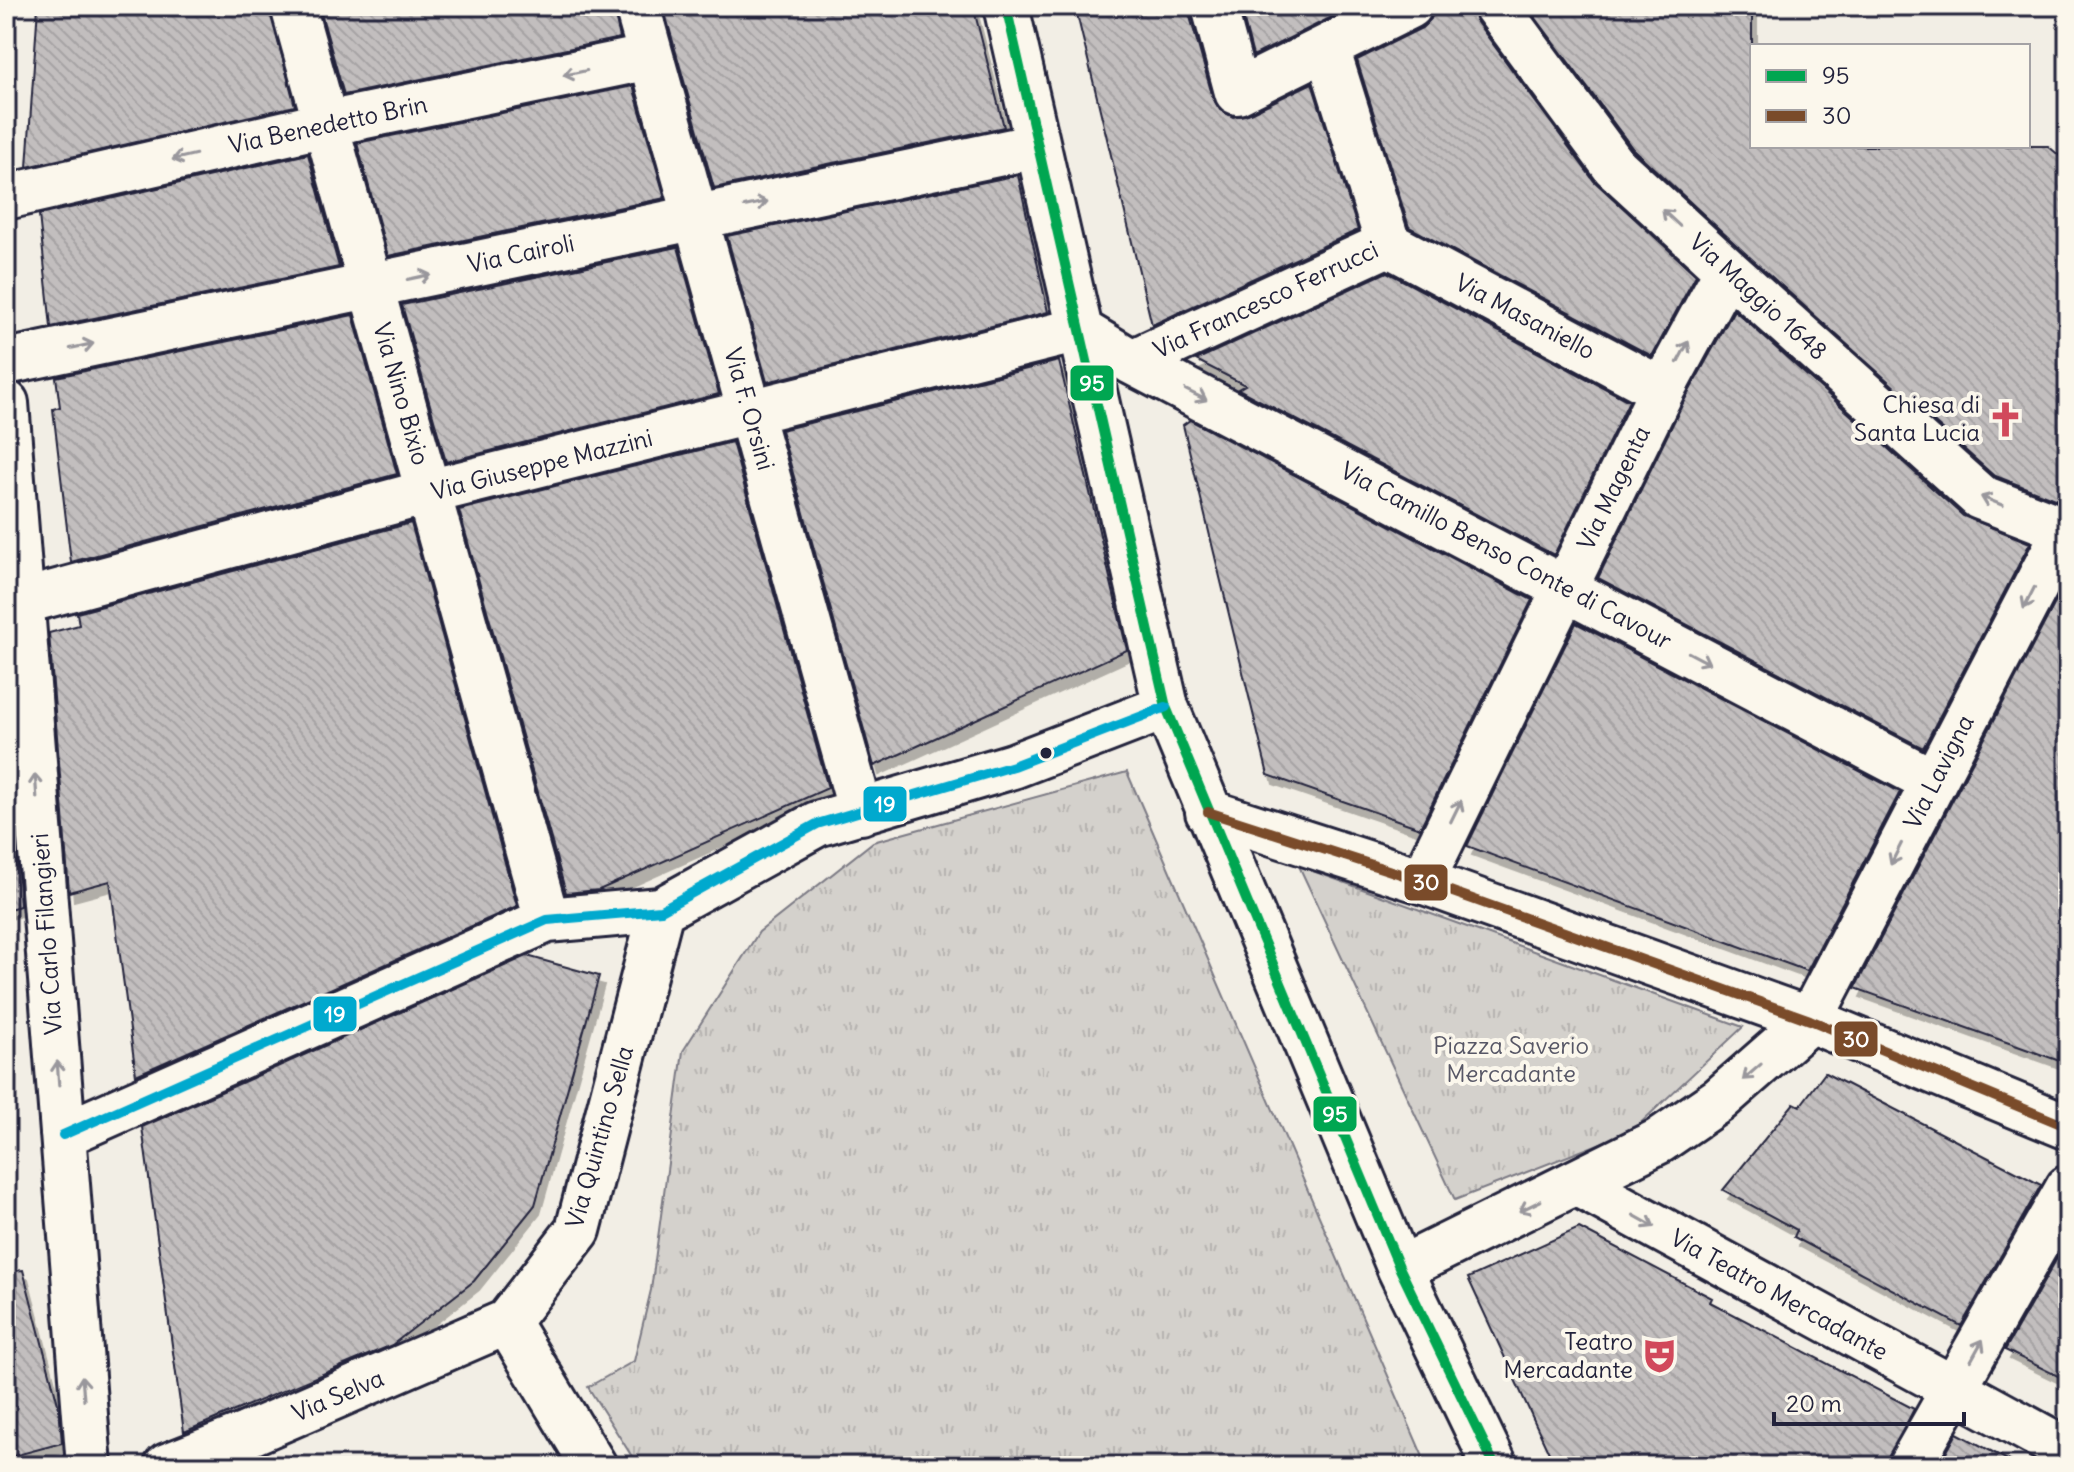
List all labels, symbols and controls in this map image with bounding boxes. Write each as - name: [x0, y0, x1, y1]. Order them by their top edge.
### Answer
- legend: [1750, 44, 2030, 148]
- text: 95: [1822, 60, 1850, 90]
- one-way arrow: [563, 66, 588, 81]
- street label: Via Benedetto Brin: [226, 88, 430, 160]
- text: 30: [1822, 100, 1851, 130]
- one-way arrow: [172, 150, 197, 165]
- one-way arrow: [742, 195, 768, 210]
- one-way arrow: [1662, 210, 1682, 228]
- street label: Via Cairoli: [465, 227, 577, 279]
- street label: Via Maggio 1648: [1684, 227, 1834, 366]
- street label: Via Francesco Ferrucci: [1148, 234, 1383, 364]
- street label: Via Masaniello: [1450, 267, 1600, 365]
- one-way arrow: [406, 269, 432, 284]
- street label: Via Nino Bixio: [367, 319, 437, 468]
- one-way arrow: [69, 338, 95, 353]
- one-way arrow: [1675, 340, 1691, 364]
- street label: Via F. Orsini: [718, 344, 782, 473]
- line badge: 95: [1069, 364, 1115, 402]
- text: 95: [1079, 369, 1105, 397]
- one-way arrow: [1183, 387, 1207, 403]
- place label: Chiesa di Santa Lucia: [1854, 389, 1980, 447]
- church icon: Chiesa di Santa Lucia: [1987, 400, 2025, 438]
- street label: Via Magenta: [1570, 421, 1656, 555]
- street label: Via Giuseppe Mazzini: [428, 422, 656, 506]
- street label: Via Camillo Benso Conte di Cavour: [1336, 455, 1677, 655]
- one-way arrow: [1980, 493, 2005, 507]
- one-way arrow: [2020, 586, 2036, 609]
- one-way arrow: [1687, 650, 1711, 666]
- street label: Via Lavigna: [1897, 709, 1980, 834]
- unlabelled marker: [1038, 745, 1054, 761]
- one-way arrow: [28, 773, 43, 800]
- line badge: 19: [862, 785, 908, 823]
- text: 19: [874, 790, 896, 818]
- one-way arrow: [1449, 799, 1464, 823]
- street label: Via Carlo Filangieri: [24, 832, 68, 1036]
- one-way arrow: [1888, 841, 1904, 865]
- line badge: 30: [1403, 863, 1449, 902]
- text: 30: [1413, 868, 1439, 896]
- line badge: 19: [312, 995, 358, 1033]
- text: 19: [324, 1000, 346, 1028]
- line badge: 30: [1833, 1020, 1879, 1058]
- text: 30: [1843, 1025, 1869, 1053]
- park label: Piazza Saverio Mercadante: [1433, 1030, 1589, 1088]
- street label: Via Quintino Sella: [559, 1042, 639, 1231]
- one-way arrow: [50, 1060, 65, 1087]
- one-way arrow: [1742, 1062, 1762, 1080]
- line badge: 95: [1312, 1095, 1358, 1133]
- text: 95: [1322, 1100, 1348, 1128]
- one-way arrow: [1519, 1198, 1543, 1214]
- one-way arrow: [1632, 1213, 1655, 1229]
- street label: Via Teatro Mercadante: [1666, 1222, 1893, 1366]
- place label: Teatro Mercadante: [1503, 1326, 1633, 1384]
- theatre icon: Teatro Mercadante: [1640, 1337, 1678, 1375]
- one-way arrow: [1969, 1339, 1985, 1362]
- street label: Via Selva: [287, 1362, 388, 1428]
- one-way arrow: [75, 1375, 90, 1402]
- scale bar: [1774, 1376, 1964, 1426]
- text: 20 m: [1786, 1388, 1842, 1418]

